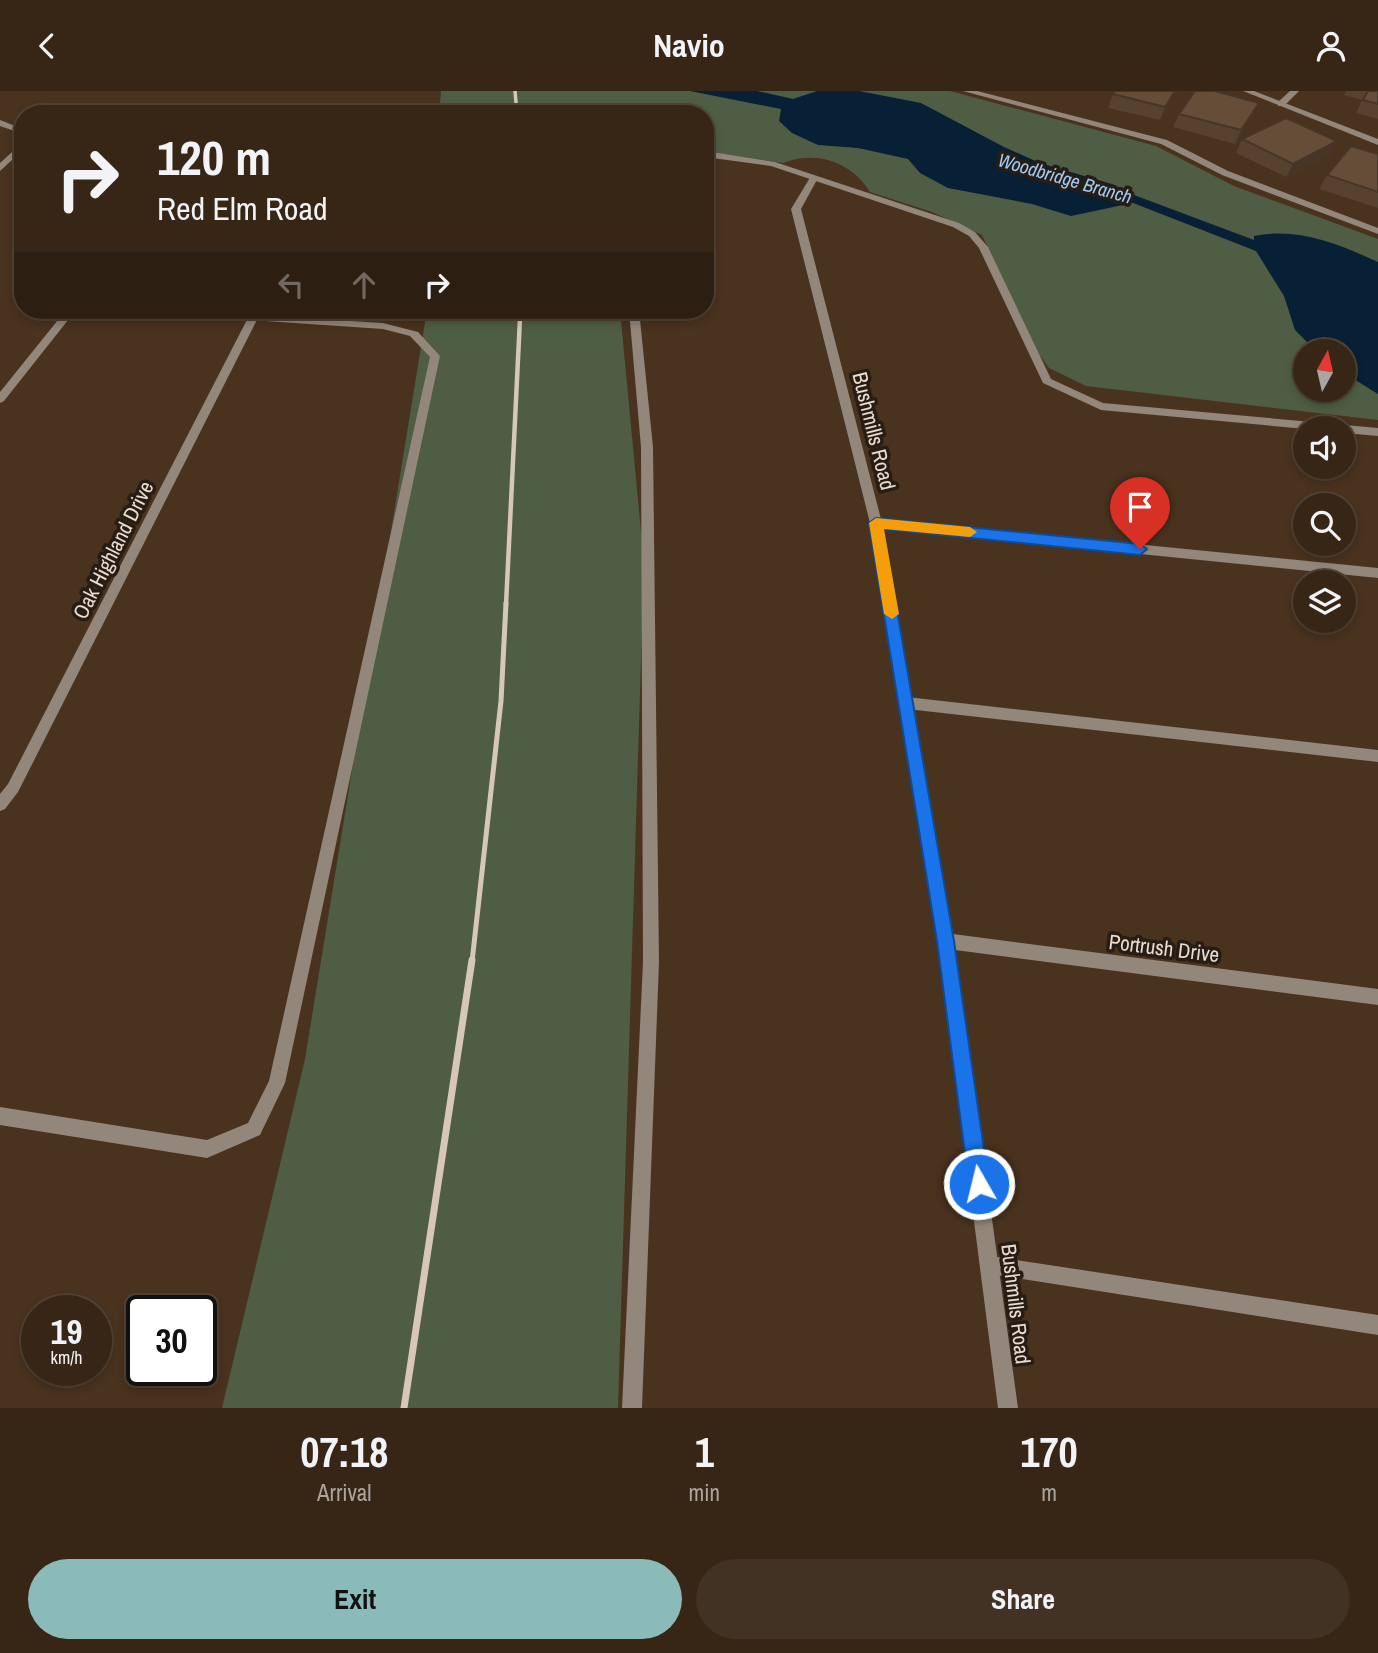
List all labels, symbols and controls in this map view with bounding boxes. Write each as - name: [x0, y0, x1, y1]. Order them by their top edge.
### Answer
- text: Navio: [653, 24, 725, 67]
- icon: back: [28, 27, 66, 65]
- icon: person: [1312, 27, 1350, 65]
- text: 120 m: [157, 124, 271, 190]
- icon: right: [42, 133, 133, 224]
- water label: Woodbridge Branch: [995, 146, 1135, 210]
- text: Red Elm Road: [157, 187, 328, 230]
- icon: left: [272, 266, 310, 304]
- icon: ahead: [345, 266, 383, 304]
- icon: right: [418, 266, 456, 304]
- north arrow: [1293, 339, 1356, 403]
- map controls: [1293, 339, 1356, 633]
- street label: Bushmills Road: [845, 369, 903, 493]
- button: sound: [1293, 416, 1356, 479]
- street label: Oak Highland Drive: [66, 476, 160, 624]
- pin: [1110, 477, 1170, 549]
- icon: arrive: [1121, 488, 1159, 526]
- button: search: [1293, 493, 1356, 556]
- button: layers: [1293, 570, 1356, 633]
- street label: Portrush Drive: [1107, 927, 1221, 969]
- position arrow: [942, 1147, 1016, 1221]
- street label: Bushmills Road: [994, 1242, 1038, 1366]
- speed limit sign: 30: [126, 1295, 217, 1386]
- text: 19: [51, 1308, 82, 1355]
- text: km/h: [51, 1345, 83, 1370]
- text: 07:18: [300, 1424, 388, 1480]
- text: 1: [695, 1424, 714, 1480]
- text: 170: [1020, 1424, 1078, 1480]
- text: Arrival: [317, 1477, 372, 1508]
- text: min: [689, 1477, 720, 1508]
- text: m: [1041, 1477, 1057, 1508]
- button: Exit: [28, 1559, 682, 1639]
- button: Share: [696, 1559, 1350, 1639]

